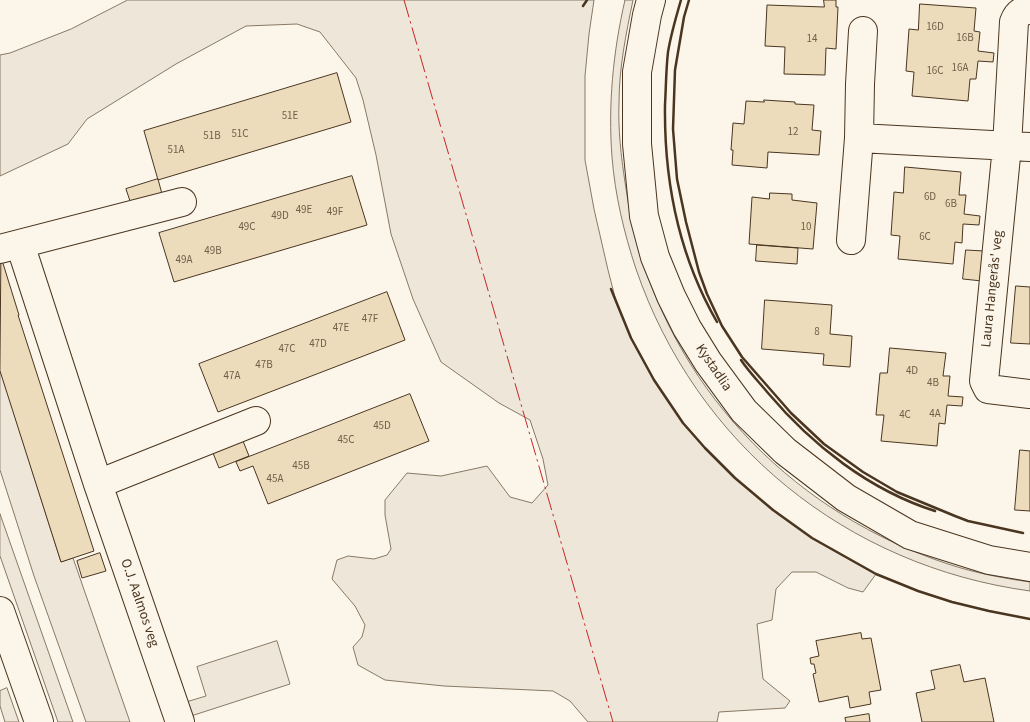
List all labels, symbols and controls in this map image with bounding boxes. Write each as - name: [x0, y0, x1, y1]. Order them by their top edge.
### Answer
- house number: 16D: [926, 21, 944, 35]
- house number: 16B: [956, 32, 974, 46]
- house number: 14: [807, 33, 817, 47]
- house number: 16A: [952, 62, 968, 76]
- house number: 16C: [926, 65, 944, 79]
- house number: 51E: [282, 110, 298, 124]
- house number: 12: [788, 126, 798, 140]
- house number: 51C: [231, 128, 249, 142]
- house number: 51B: [203, 130, 221, 144]
- house number: 51A: [168, 144, 184, 158]
- house number: 6D: [924, 191, 936, 205]
- house number: 6B: [945, 198, 957, 212]
- house number: 49E: [296, 204, 312, 218]
- house number: 49F: [327, 206, 343, 220]
- house number: 49D: [271, 210, 289, 224]
- house number: 49C: [238, 221, 256, 235]
- house number: 10: [801, 221, 811, 235]
- street label: Laura Hangerås' veg: [979, 230, 1007, 348]
- house number: 6C: [919, 231, 931, 245]
- house number: 49B: [204, 245, 222, 259]
- house number: 49A: [176, 254, 192, 268]
- house number: 47F: [362, 313, 378, 327]
- house number: 47E: [333, 322, 349, 336]
- house number: 8: [814, 326, 820, 340]
- house number: 47D: [309, 338, 327, 352]
- street label: Kystadlia: [691, 341, 735, 395]
- house number: 47C: [278, 343, 296, 357]
- house number: 47B: [255, 359, 273, 373]
- house number: 4D: [906, 365, 918, 379]
- house number: 47A: [224, 370, 240, 384]
- house number: 4B: [927, 377, 939, 391]
- house number: 4A: [929, 408, 941, 422]
- house number: 4C: [899, 409, 911, 423]
- house number: 45D: [373, 420, 391, 434]
- house number: 45C: [337, 434, 355, 448]
- house number: 45B: [292, 460, 310, 474]
- house number: 45A: [267, 473, 283, 487]
- street label: O.J. Aalmos veg: [116, 557, 162, 649]

